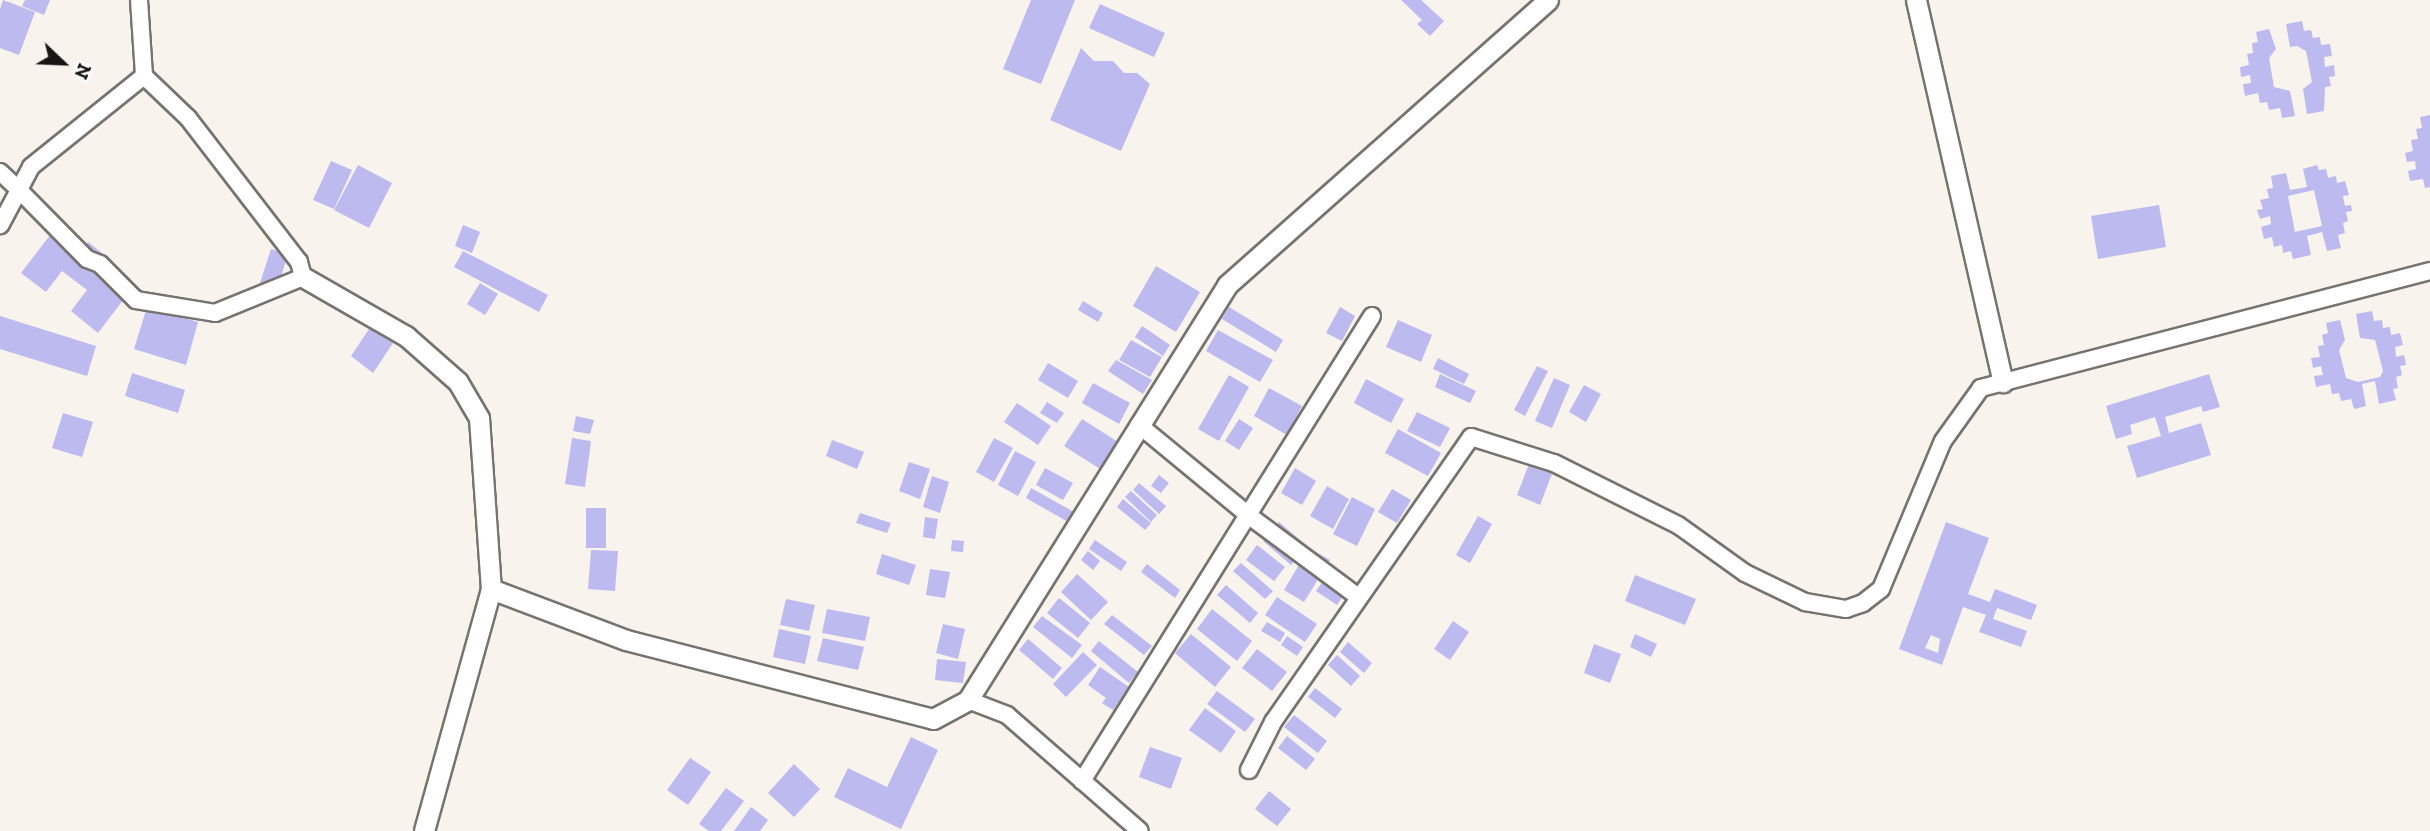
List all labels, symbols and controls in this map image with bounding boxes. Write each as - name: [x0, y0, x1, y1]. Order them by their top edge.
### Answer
- north arrow: [28, 28, 98, 98]
- text: N: [69, 60, 96, 83]

